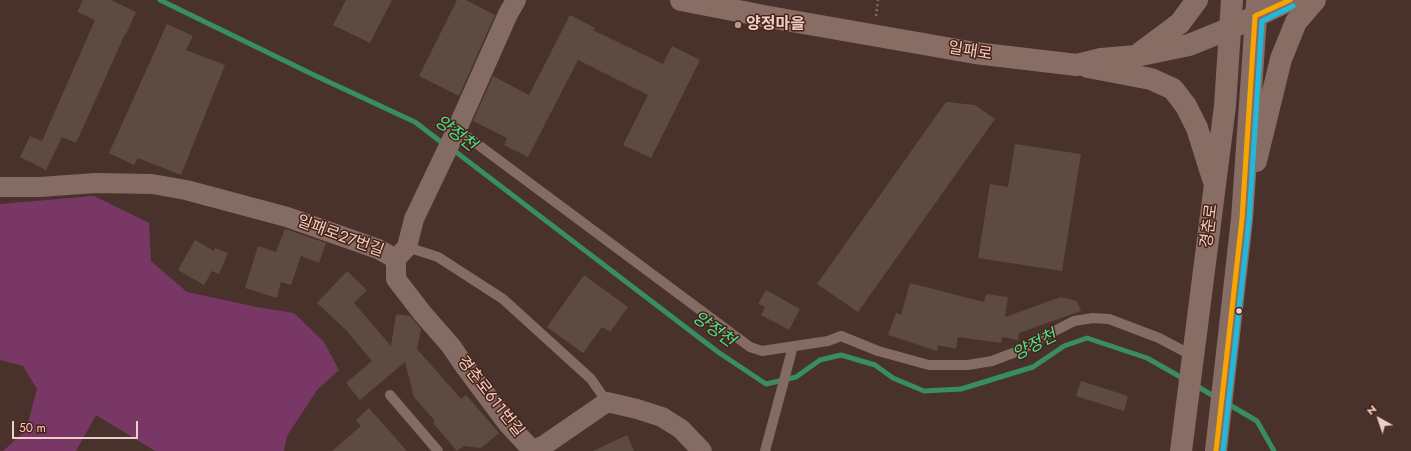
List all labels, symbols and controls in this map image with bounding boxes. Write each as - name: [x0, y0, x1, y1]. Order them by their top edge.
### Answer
- place label: 양정마을: [746, 15, 805, 35]
- marker: 양정마을: [733, 20, 743, 30]
- street label: 일패로: [947, 39, 993, 65]
- water label: 양정천: [430, 112, 480, 156]
- street label: 경춘로: [1198, 203, 1222, 249]
- street label: 일패로27번길: [294, 212, 386, 262]
- unlabelled marker: [1234, 306, 1244, 316]
- water label: 양정천: [688, 308, 738, 352]
- water label: 양정천: [1009, 326, 1061, 366]
- street label: 경춘로611번길: [453, 353, 527, 441]
- north arrow: [1359, 399, 1399, 439]
- text: N: [1363, 401, 1380, 419]
- scale bar: [14, 413, 140, 439]
- text: 50 m: [19, 419, 46, 437]

